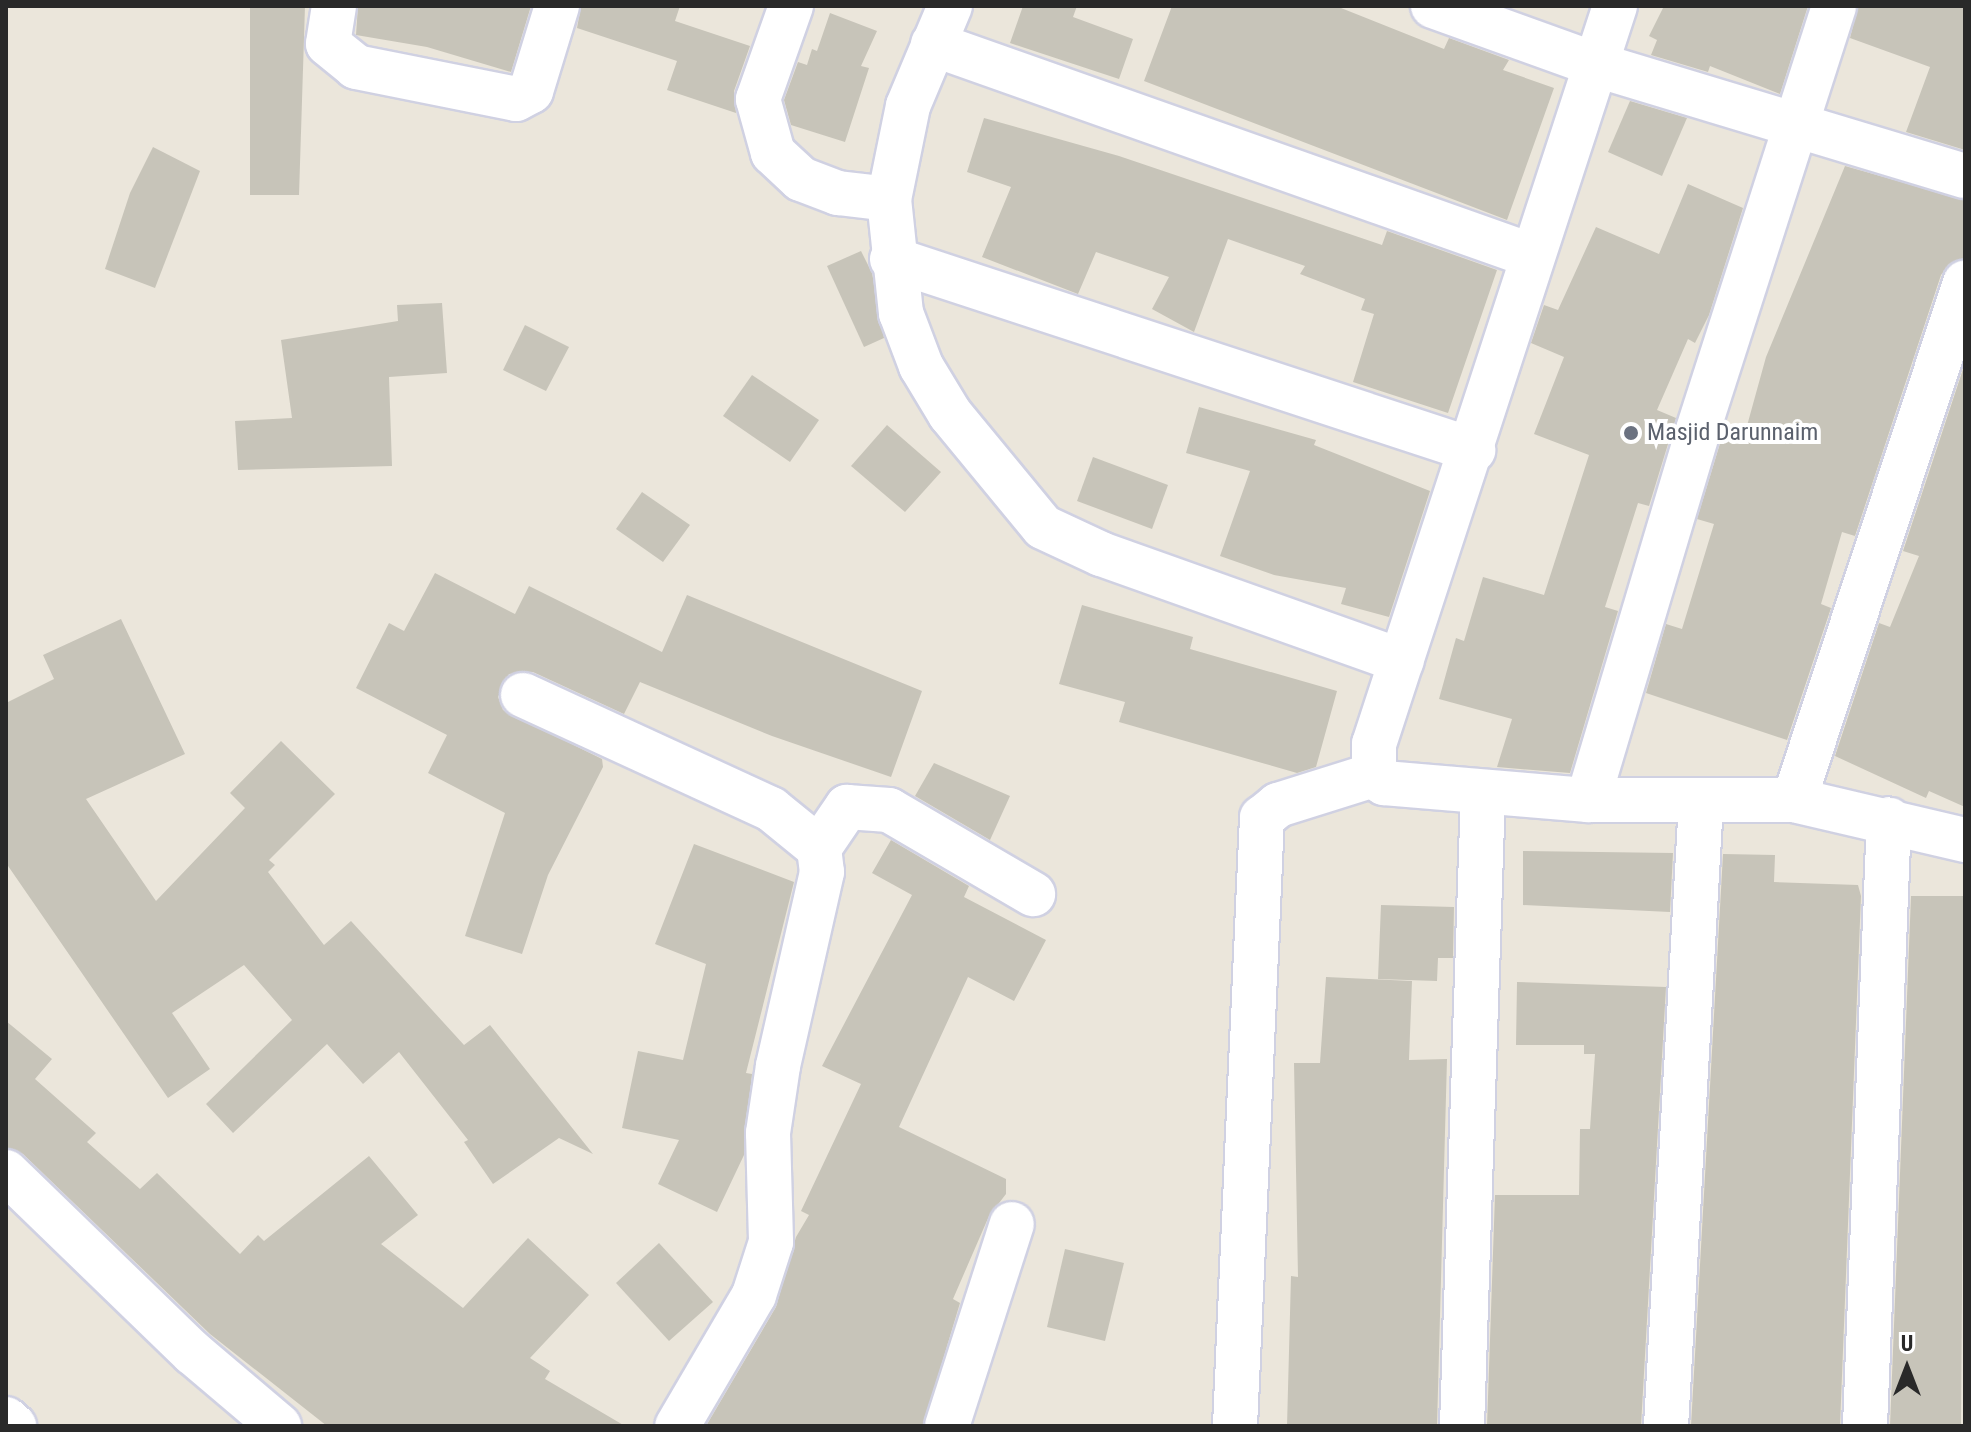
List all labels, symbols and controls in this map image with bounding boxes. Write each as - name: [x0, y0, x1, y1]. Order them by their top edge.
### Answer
- place label: Masjid Darunnaim: [1647, 419, 1818, 447]
- marker: Masjid Darunnaim: [1622, 424, 1640, 442]
- north arrow: [1867, 1328, 1947, 1408]
- text: U: [1901, 1331, 1913, 1356]

